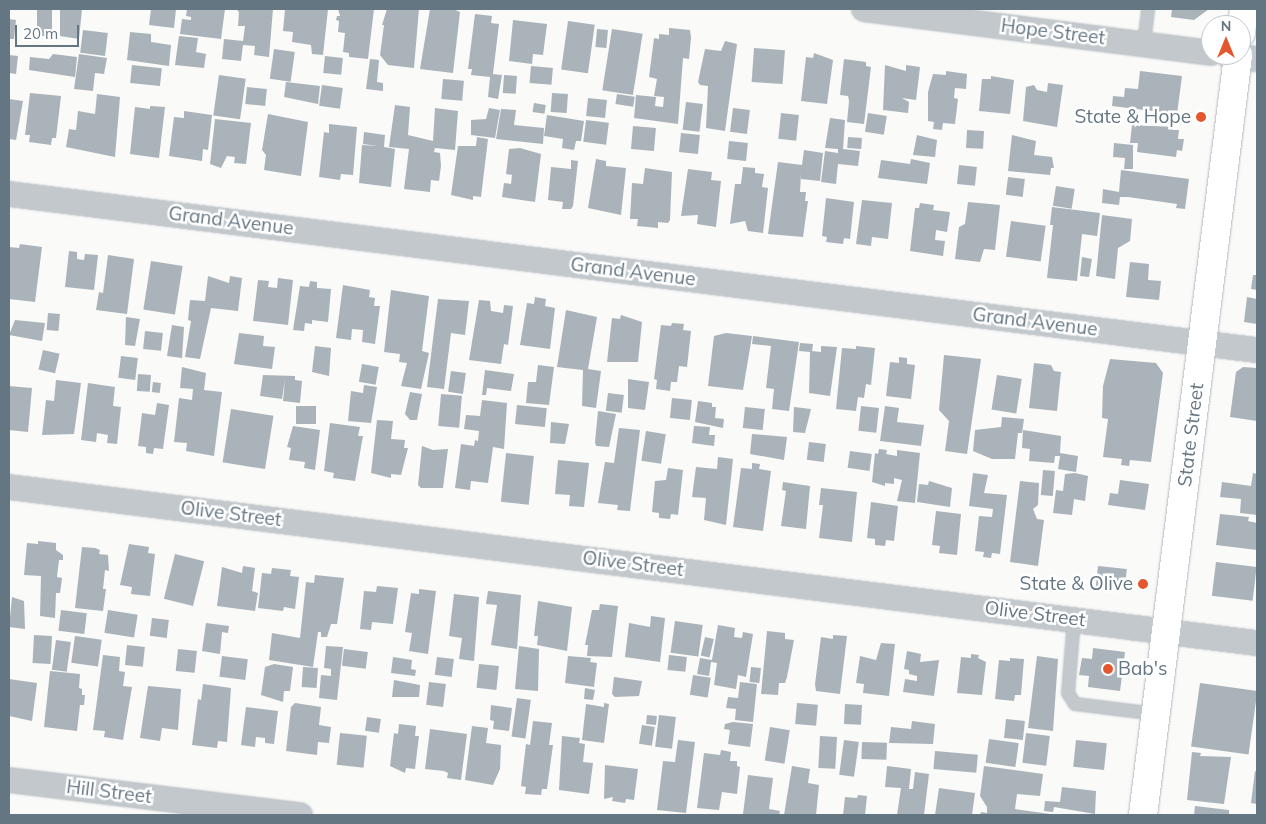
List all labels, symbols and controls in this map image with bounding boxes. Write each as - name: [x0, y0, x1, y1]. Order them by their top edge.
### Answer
- street label: Hope Street: [1000, 14, 1106, 50]
- scale bar: [18, 15, 81, 47]
- north arrow: [1201, 15, 1251, 65]
- text: N: [1221, 17, 1231, 35]
- text: 20 m: [23, 24, 58, 43]
- place label: State & Hope: [1074, 106, 1191, 128]
- marker: State & Hope: [1195, 111, 1207, 123]
- street label: Grand Avenue: [167, 202, 295, 240]
- street label: Grand Avenue: [569, 253, 697, 291]
- street label: Grand Avenue: [971, 303, 1099, 341]
- street label: State Street: [1173, 382, 1209, 488]
- street label: Olive Street: [179, 497, 283, 531]
- street label: Olive Street: [581, 547, 685, 581]
- place label: State & Olive: [1020, 573, 1133, 595]
- marker: State & Olive: [1137, 578, 1149, 590]
- street label: Olive Street: [983, 597, 1087, 631]
- place label: Bab's: [1118, 658, 1167, 680]
- marker: Bab's: [1102, 663, 1114, 675]
- street label: Hill Street: [65, 775, 153, 809]

